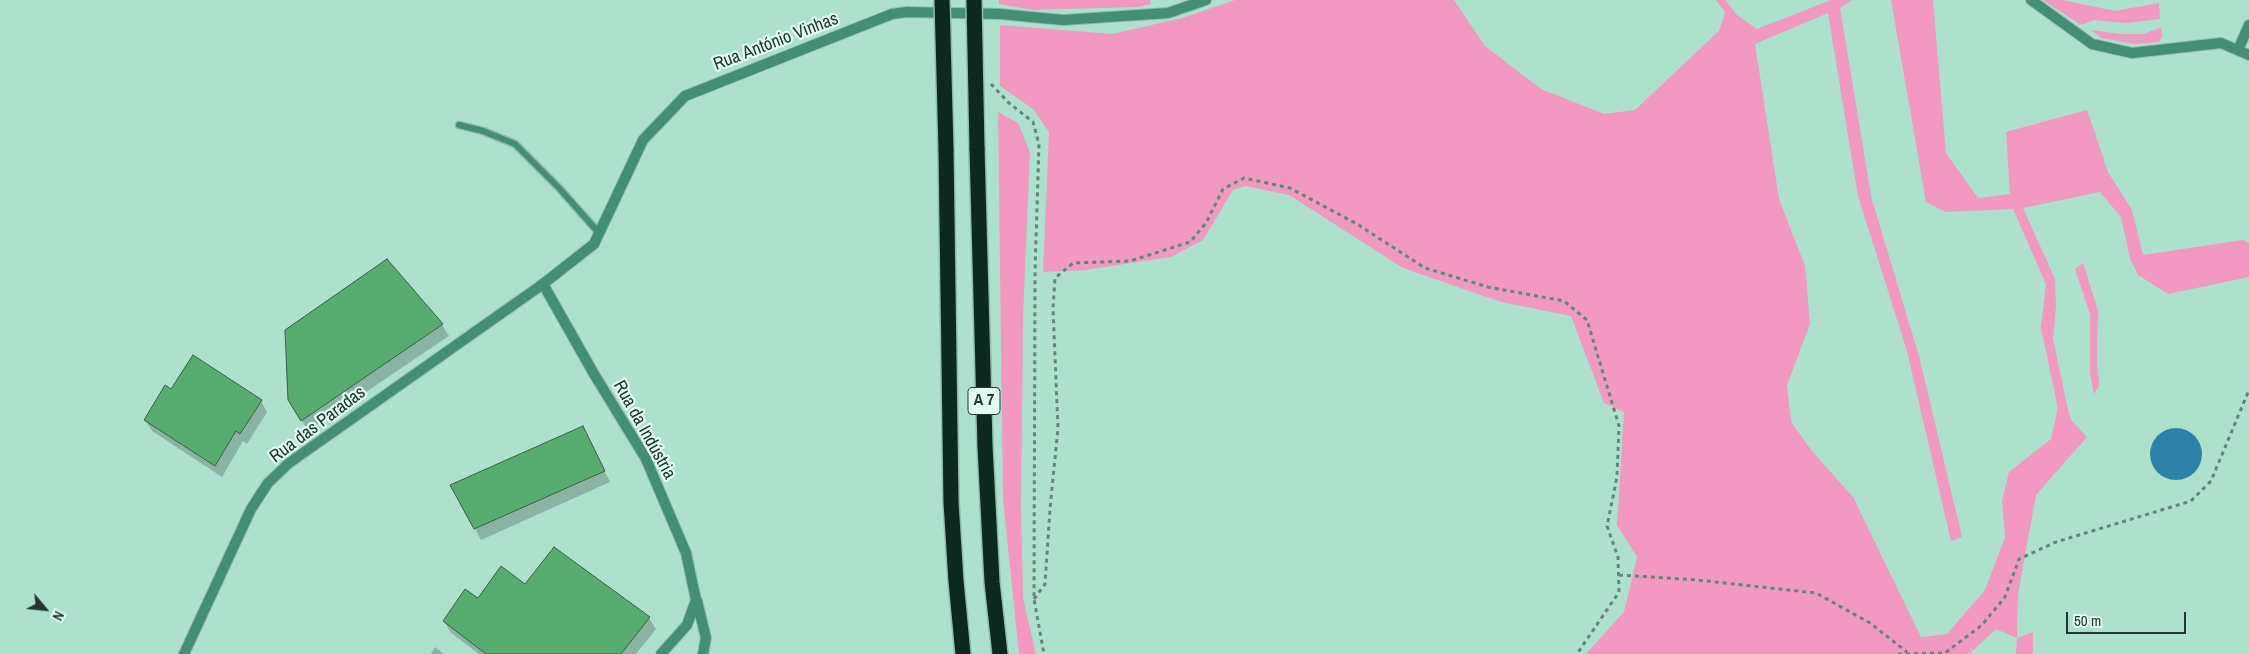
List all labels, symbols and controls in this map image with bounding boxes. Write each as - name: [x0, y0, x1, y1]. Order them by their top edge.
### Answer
- street label: Rua António Vinhas: [711, 8, 841, 76]
- street label: Rua da Indústria: [608, 377, 680, 483]
- street label: Rua das Paradas: [266, 382, 370, 468]
- road number: A 7: [968, 388, 1000, 414]
- north arrow: [20, 584, 70, 634]
- scale bar: [2069, 602, 2189, 634]
- text: N: [48, 608, 68, 624]
- text: 50 m: [2074, 610, 2101, 631]

